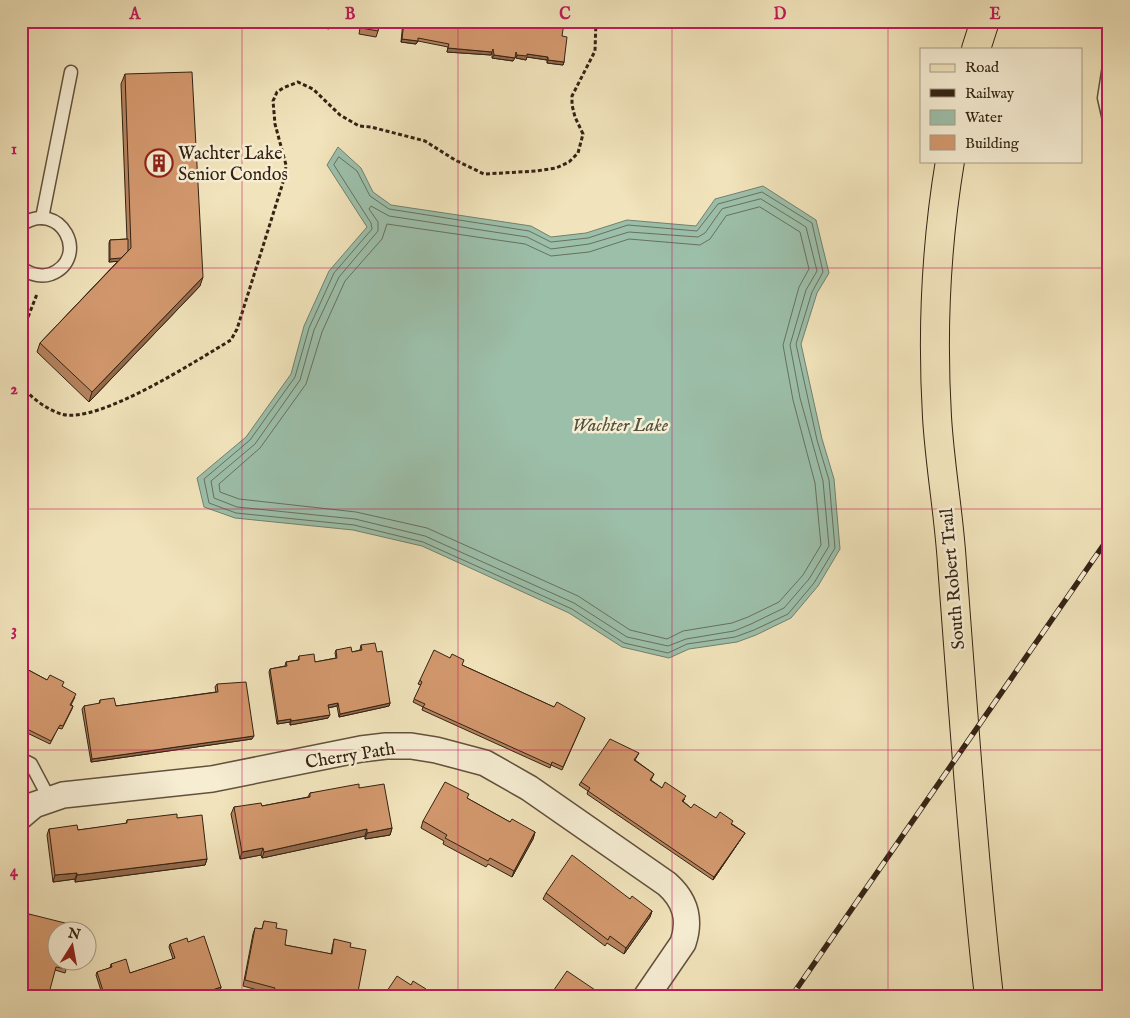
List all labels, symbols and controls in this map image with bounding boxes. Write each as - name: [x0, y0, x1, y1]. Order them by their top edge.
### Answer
- text: A: [129, 5, 142, 25]
- text: B: [345, 5, 356, 25]
- text: C: [559, 5, 571, 25]
- text: D: [774, 5, 787, 25]
- text: E: [989, 5, 1001, 25]
- legend: [920, 48, 1082, 162]
- text: Road: [965, 58, 1000, 77]
- text: Railway: [965, 84, 1015, 103]
- text: Water: [965, 108, 1003, 127]
- text: Building: [965, 134, 1020, 153]
- text: 1: [11, 140, 17, 160]
- place label: Wachter Lake Senior Condos: [178, 143, 288, 187]
- building icon: Wachter Lake Senior Condos: [144, 148, 174, 178]
- text: 2: [10, 380, 18, 400]
- water label: Wachter Lake: [572, 414, 669, 438]
- street label: South Robert Trail: [936, 507, 971, 650]
- text: 3: [11, 621, 17, 641]
- street label: Cherry Path: [304, 738, 397, 775]
- text: 4: [10, 862, 19, 882]
- north arrow: [48, 920, 98, 970]
- text: N: [66, 924, 82, 944]

